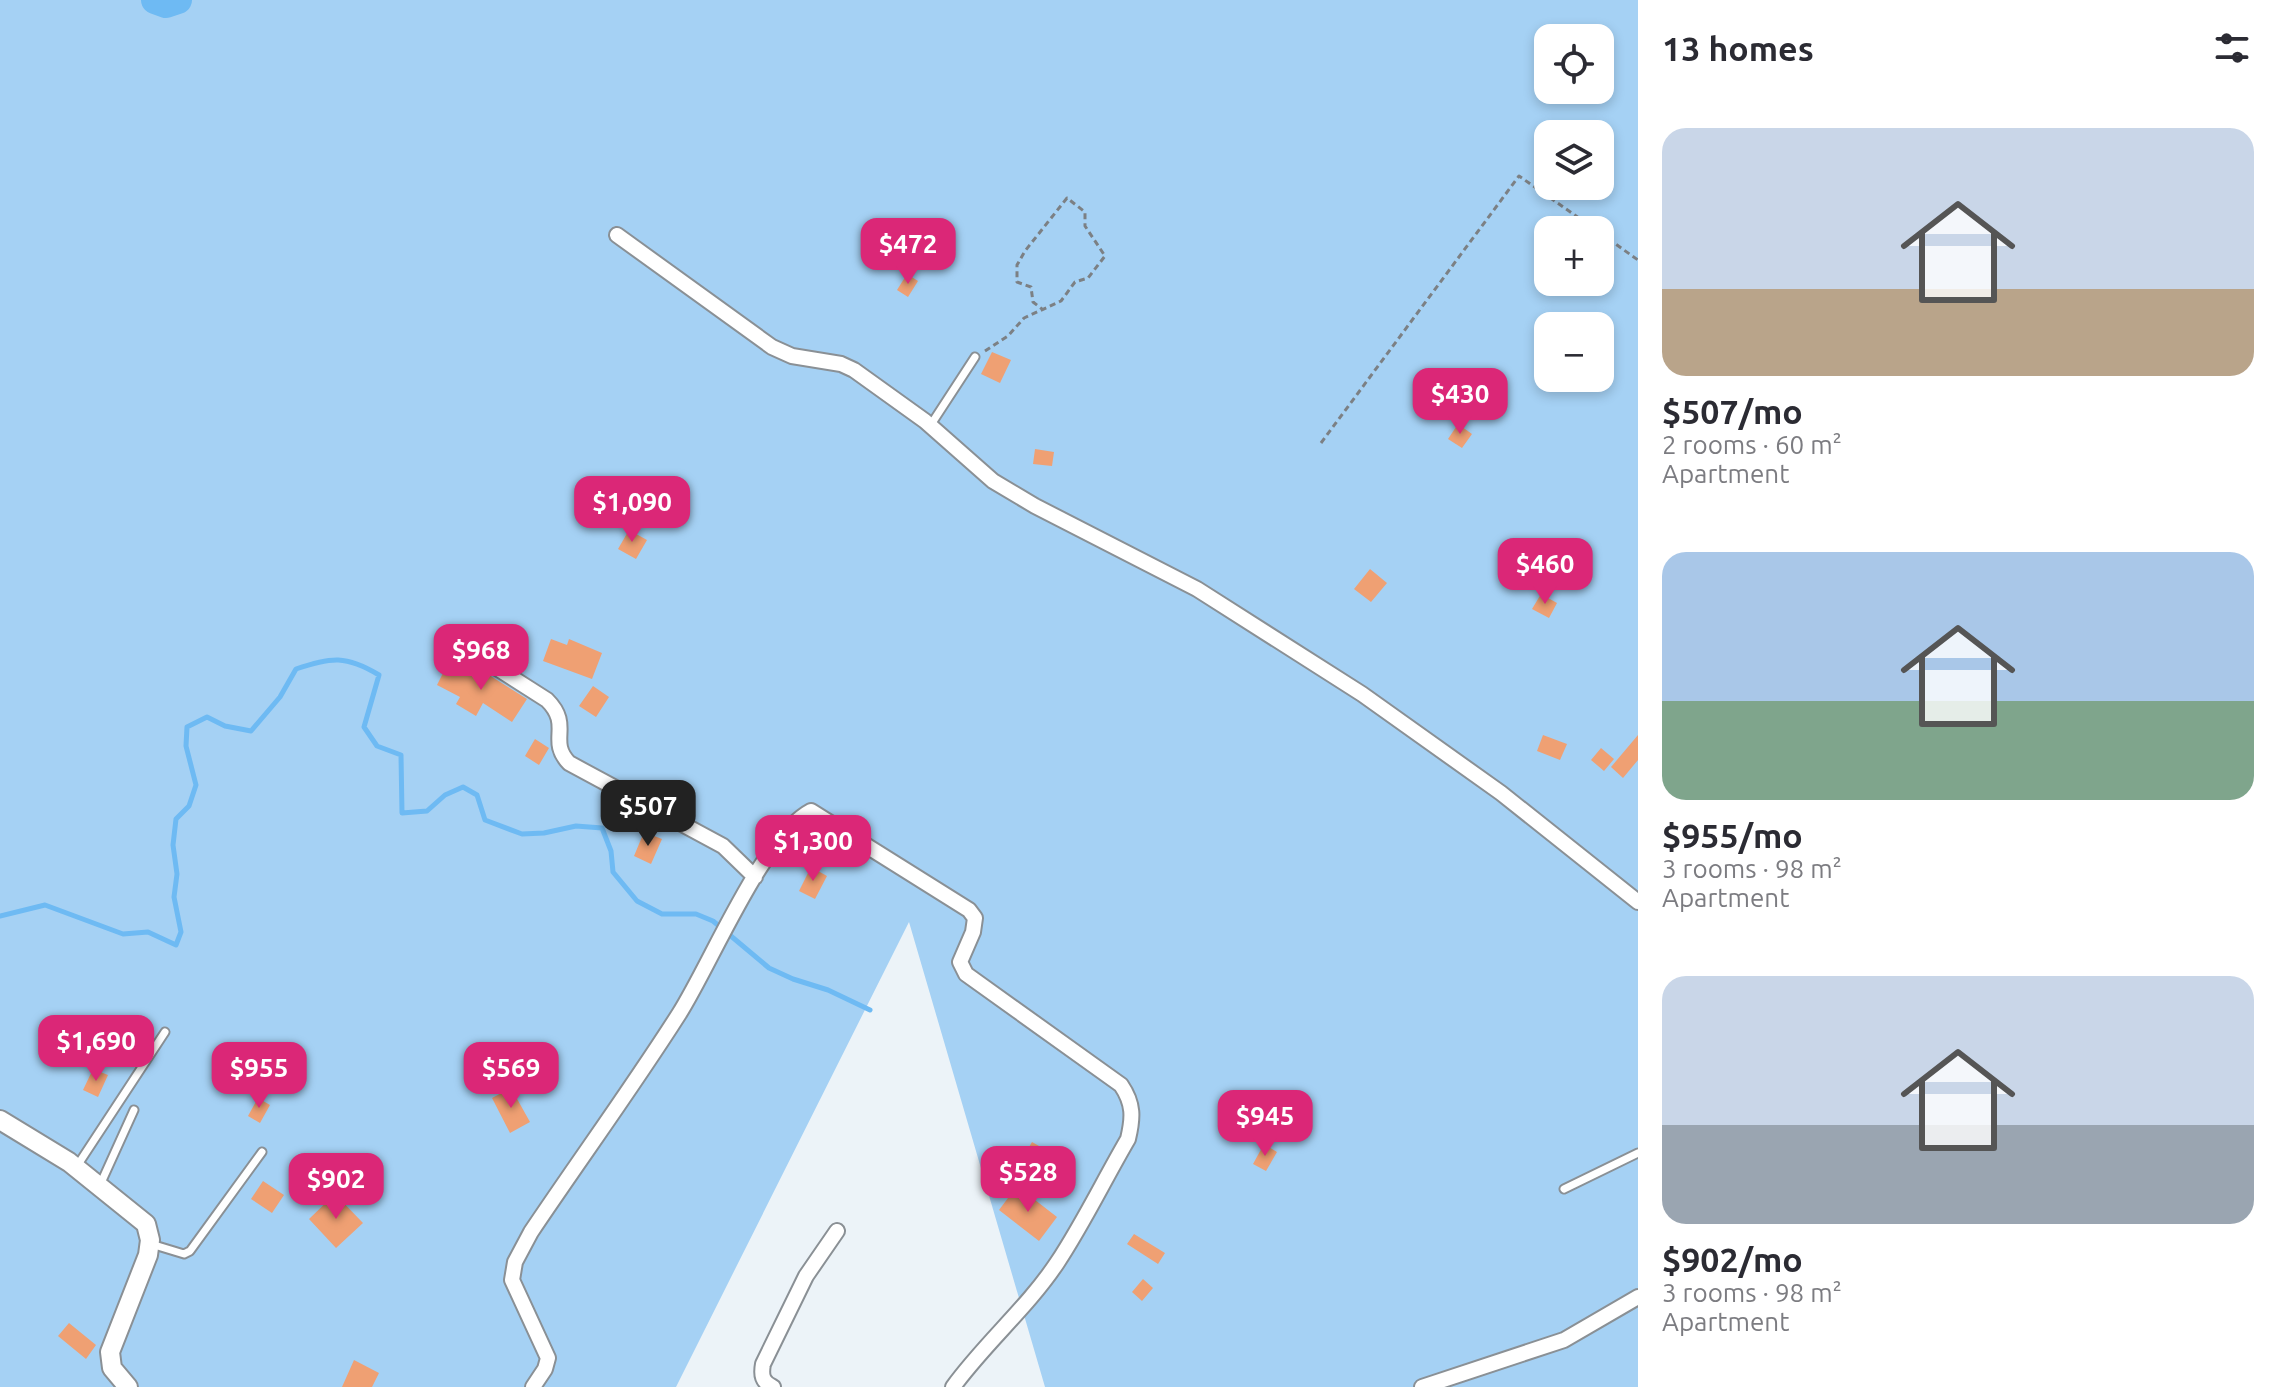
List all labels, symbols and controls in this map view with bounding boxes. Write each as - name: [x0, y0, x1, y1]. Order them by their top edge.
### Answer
- map controls: [1534, 24, 1614, 392]
- button: locate: [1534, 24, 1614, 104]
- icon: filters: [2210, 26, 2254, 70]
- text: 13 homes: [1662, 29, 1814, 67]
- button: layers: [1534, 120, 1614, 200]
- icon: home: [1886, 180, 2030, 324]
- button: +: [1534, 216, 1614, 296]
- pin: $472: [861, 218, 955, 286]
- text: $472: [879, 229, 937, 258]
- button: −: [1534, 312, 1614, 392]
- pin: $430: [1413, 368, 1507, 436]
- text: $430: [1431, 379, 1489, 408]
- text: $507/mo: [1662, 392, 1803, 430]
- text: 2 rooms · 60 m²: [1662, 430, 1842, 459]
- text: Apartment: [1662, 459, 1789, 488]
- pin: $1,090: [567, 476, 697, 544]
- text: $1,090: [592, 487, 672, 516]
- pin: $460: [1498, 538, 1592, 606]
- text: $460: [1516, 549, 1574, 578]
- icon: home: [1886, 604, 2030, 748]
- pin: $968: [434, 624, 528, 692]
- text: $968: [452, 635, 510, 664]
- pin: $507: [601, 780, 695, 848]
- text: $507: [619, 791, 677, 820]
- pin: $1,300: [748, 815, 878, 883]
- text: $955/mo: [1662, 816, 1803, 854]
- text: $1,300: [773, 826, 853, 855]
- text: 3 rooms · 98 m²: [1662, 854, 1842, 883]
- text: Apartment: [1662, 883, 1789, 912]
- pin: $1,690: [31, 1015, 161, 1083]
- text: $1,690: [56, 1026, 136, 1055]
- icon: home: [1886, 1028, 2030, 1172]
- pin: $955: [212, 1042, 306, 1110]
- pin: $569: [464, 1042, 558, 1110]
- text: $955: [230, 1053, 288, 1082]
- text: $569: [482, 1053, 540, 1082]
- pin: $945: [1218, 1090, 1312, 1158]
- text: $945: [1236, 1101, 1294, 1130]
- pin: $528: [981, 1146, 1075, 1214]
- pin: $902: [289, 1153, 383, 1221]
- text: $528: [999, 1157, 1057, 1186]
- text: $902: [307, 1164, 365, 1193]
- text: $902/mo: [1662, 1240, 1803, 1278]
- text: 3 rooms · 98 m²: [1662, 1278, 1842, 1307]
- text: Apartment: [1662, 1307, 1789, 1336]

